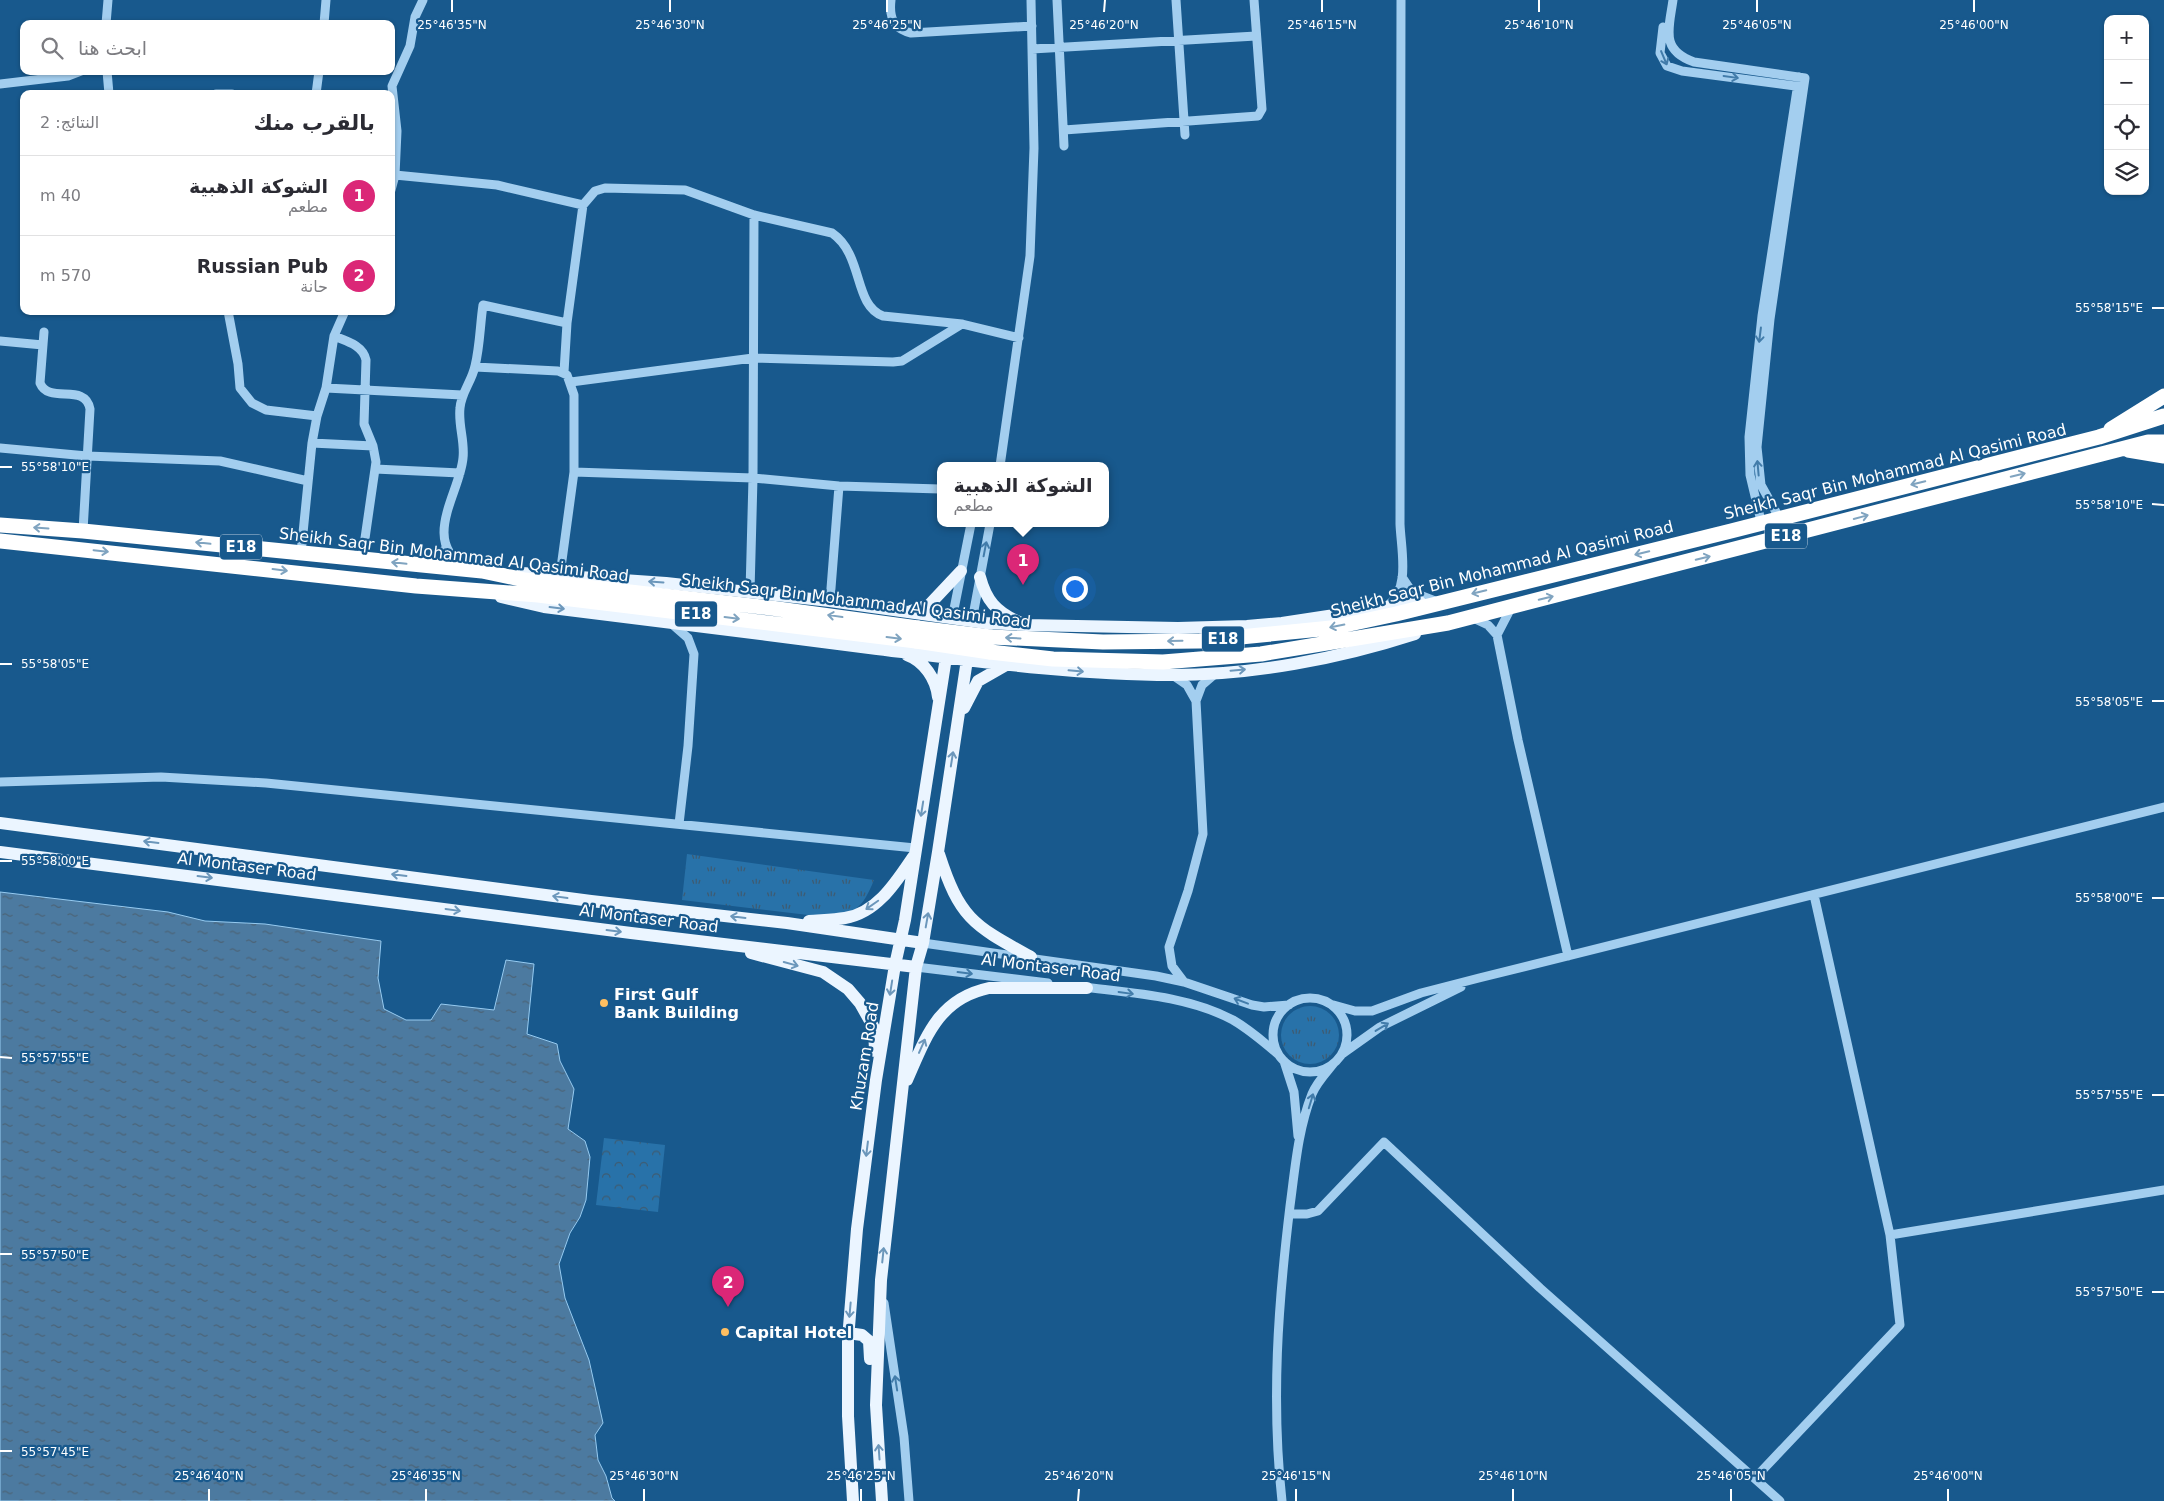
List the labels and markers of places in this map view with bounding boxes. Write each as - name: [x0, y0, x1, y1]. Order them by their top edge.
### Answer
- pin: 1: [1007, 544, 1039, 585]
- place label: First Gulf Bank Building: [614, 985, 739, 1022]
- marker: First Gulf Bank Building: [598, 997, 610, 1009]
- pin: 2: [712, 1266, 744, 1307]
- place label: Capital Hotel: [735, 1323, 852, 1342]
- marker: Capital Hotel: [719, 1326, 731, 1338]

